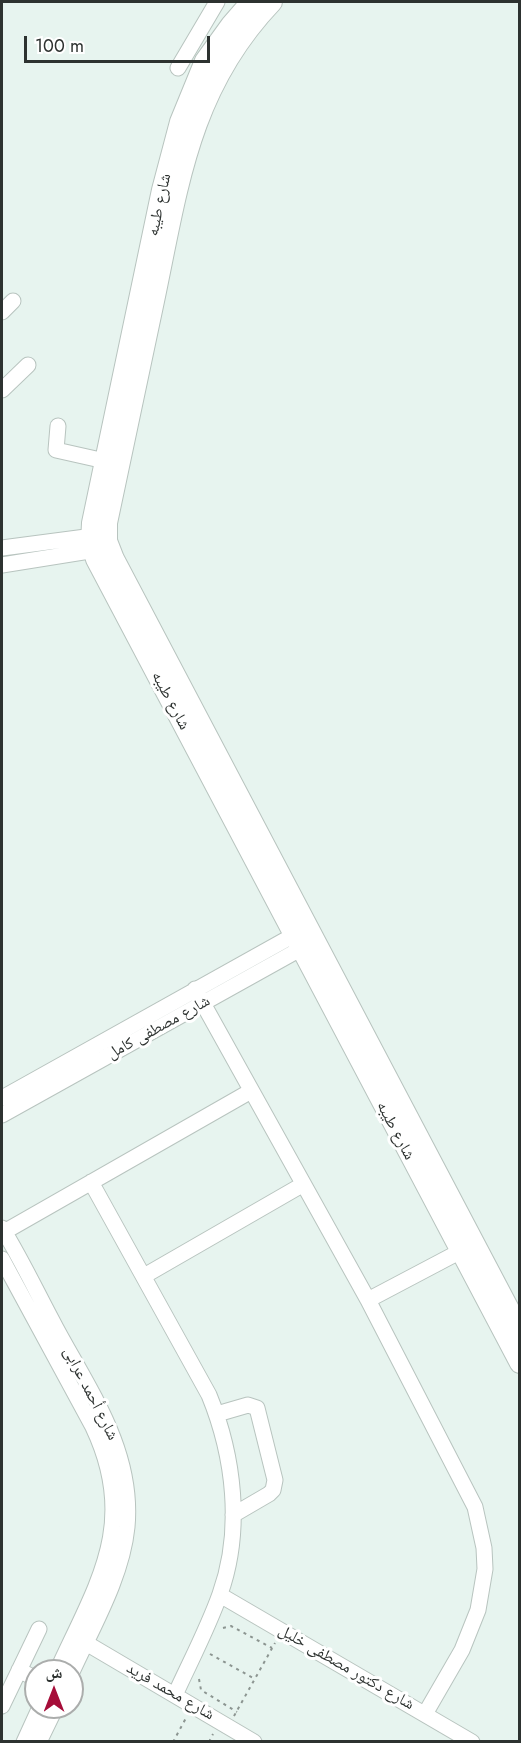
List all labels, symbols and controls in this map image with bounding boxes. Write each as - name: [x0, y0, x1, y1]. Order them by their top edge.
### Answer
- scale bar: [27, 24, 213, 62]
- text: 100 m: [35, 33, 84, 59]
- street label: شارع طيبه: [144, 172, 176, 238]
- street label: شارع طيبه: [147, 668, 193, 734]
- street label: شارع مصطفى كامل: [104, 992, 214, 1064]
- street label: شارع طيبه: [372, 1098, 418, 1164]
- street label: شارع أحمد عرابى: [58, 1344, 122, 1444]
- street label: شارع دكتور مصطفى خليل: [275, 1621, 417, 1715]
- north arrow: [24, 1659, 84, 1719]
- street label: شارع محمد فريد: [123, 1659, 217, 1725]
- text: ش: [46, 1661, 62, 1684]

